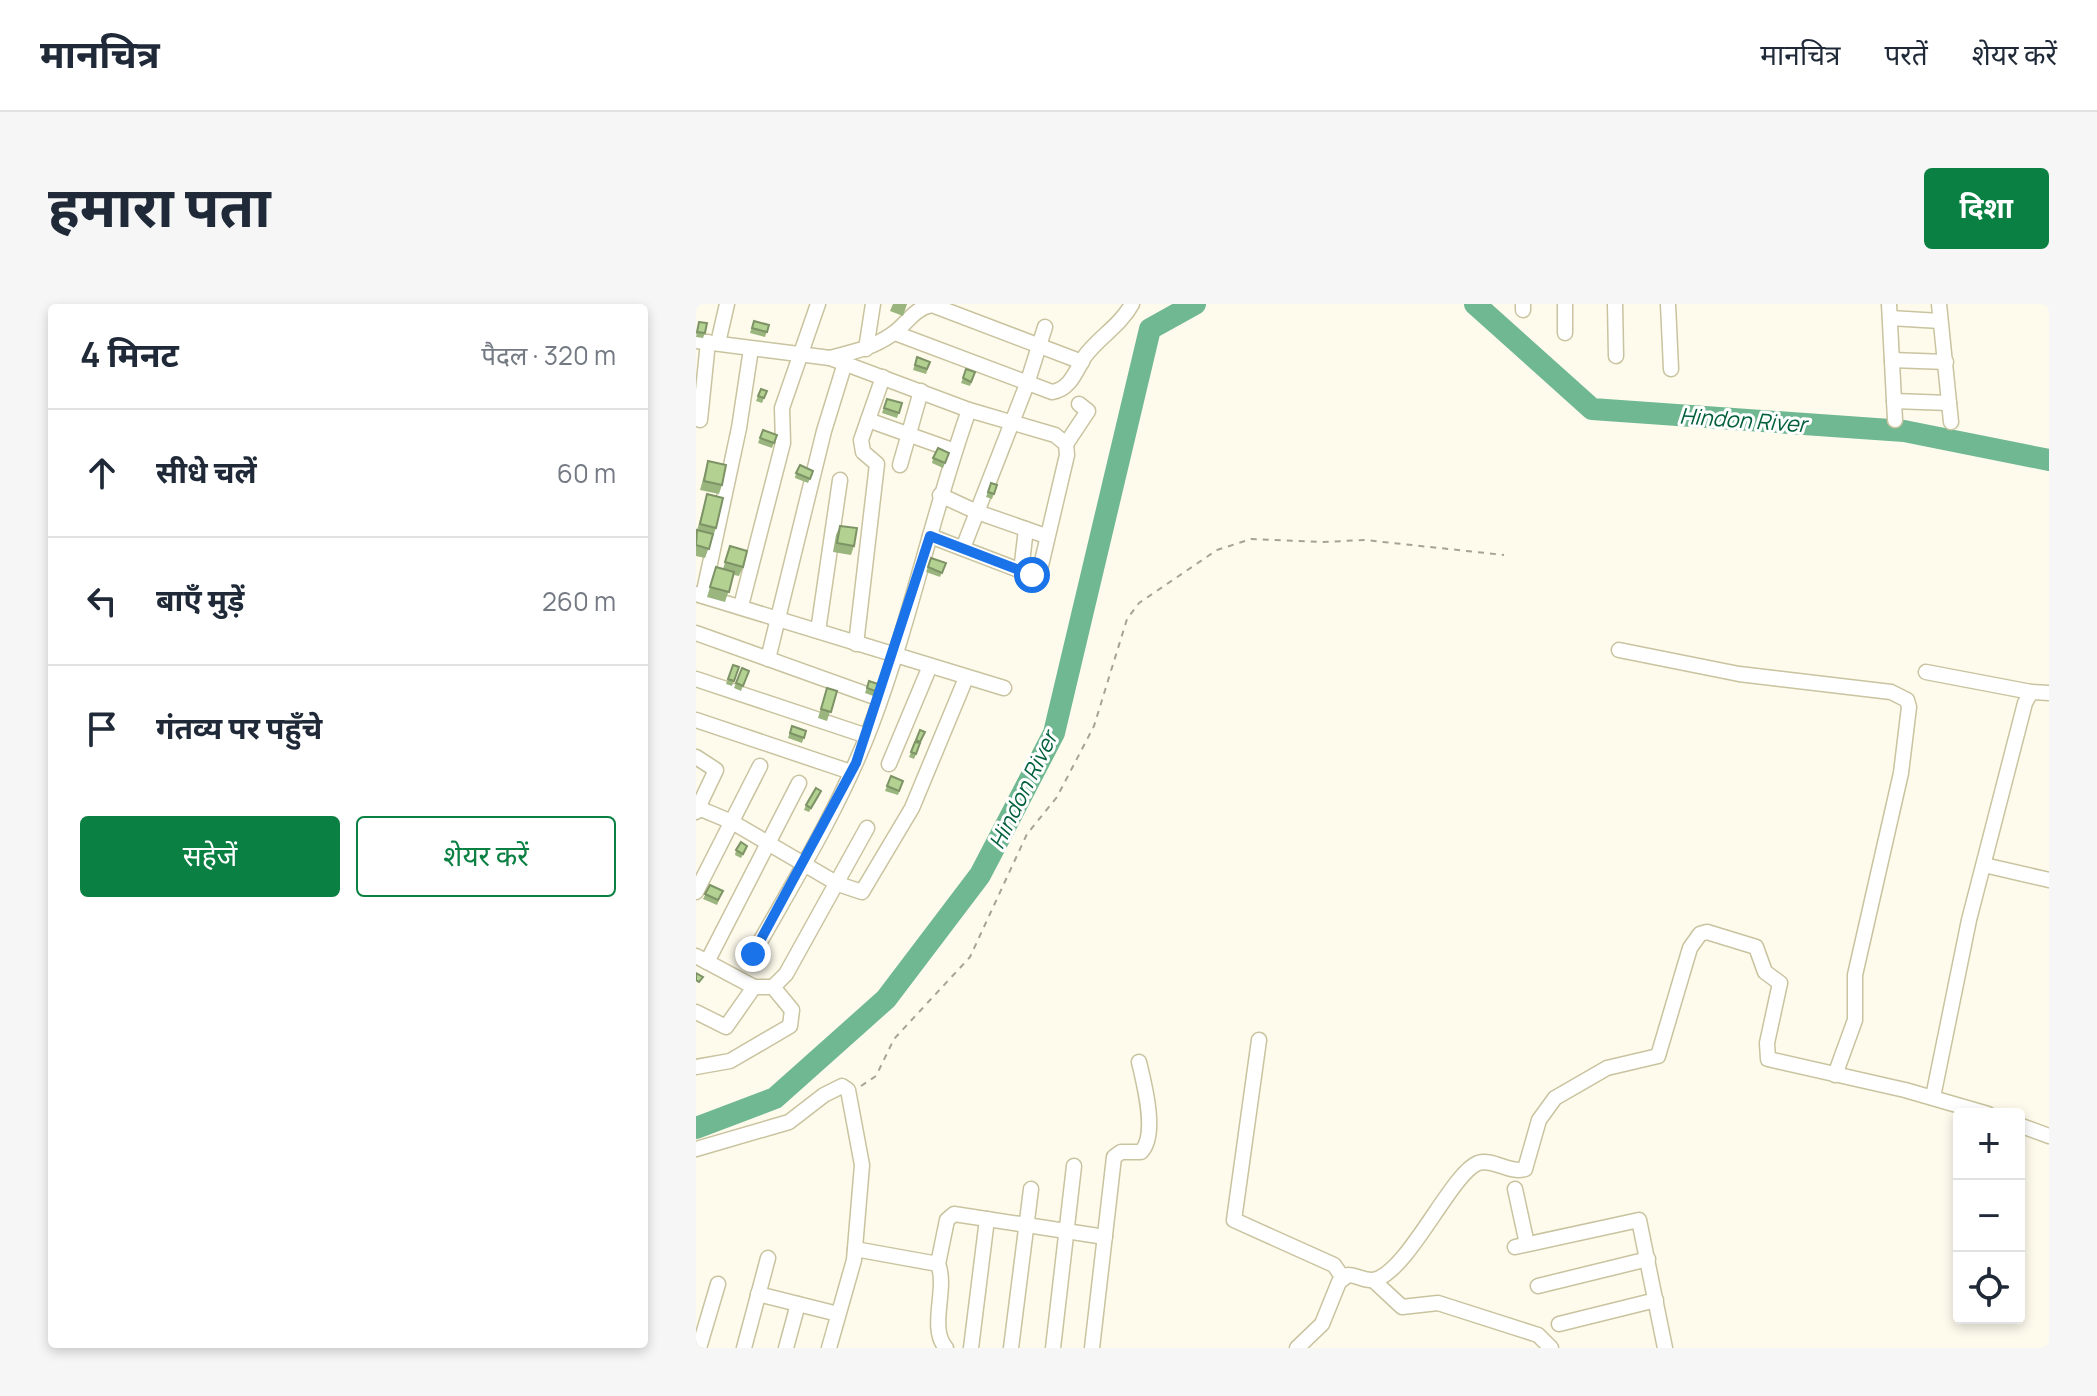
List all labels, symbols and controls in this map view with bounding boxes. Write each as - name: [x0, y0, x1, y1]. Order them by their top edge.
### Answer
- text: मानचित्र: [40, 27, 160, 79]
- text: मानचित्र: [1760, 35, 1840, 73]
- text: परतें: [1884, 35, 1928, 73]
- text: शेयर करें: [1972, 35, 2057, 73]
- text: हमारा पता: [48, 167, 271, 244]
- button: दिशा: [1924, 168, 2049, 249]
- text: 4 मिनट: [80, 331, 179, 377]
- text: पैदल · 320 m: [481, 337, 616, 373]
- water label: Hindon River: [1678, 401, 1811, 440]
- icon: ahead: [80, 451, 124, 495]
- text: सीधे चलें: [156, 451, 257, 492]
- text: 60 m: [557, 455, 616, 491]
- route start: [1014, 557, 1050, 593]
- icon: left: [80, 579, 124, 623]
- text: बाएँ मुड़ें: [156, 579, 244, 620]
- text: 260 m: [542, 583, 616, 619]
- icon: arrive: [80, 707, 124, 751]
- text: गंतव्य पर पहुँचे: [156, 707, 322, 748]
- water label: Hindon River: [982, 723, 1066, 854]
- button: सहेजें: [80, 816, 340, 897]
- button: शेयर करें: [356, 816, 616, 897]
- route end: [735, 936, 771, 972]
- map controls: [1953, 1108, 2025, 1324]
- button: +: [1953, 1108, 2025, 1180]
- button: −: [1953, 1180, 2025, 1252]
- button: locate: [1953, 1252, 2025, 1324]

